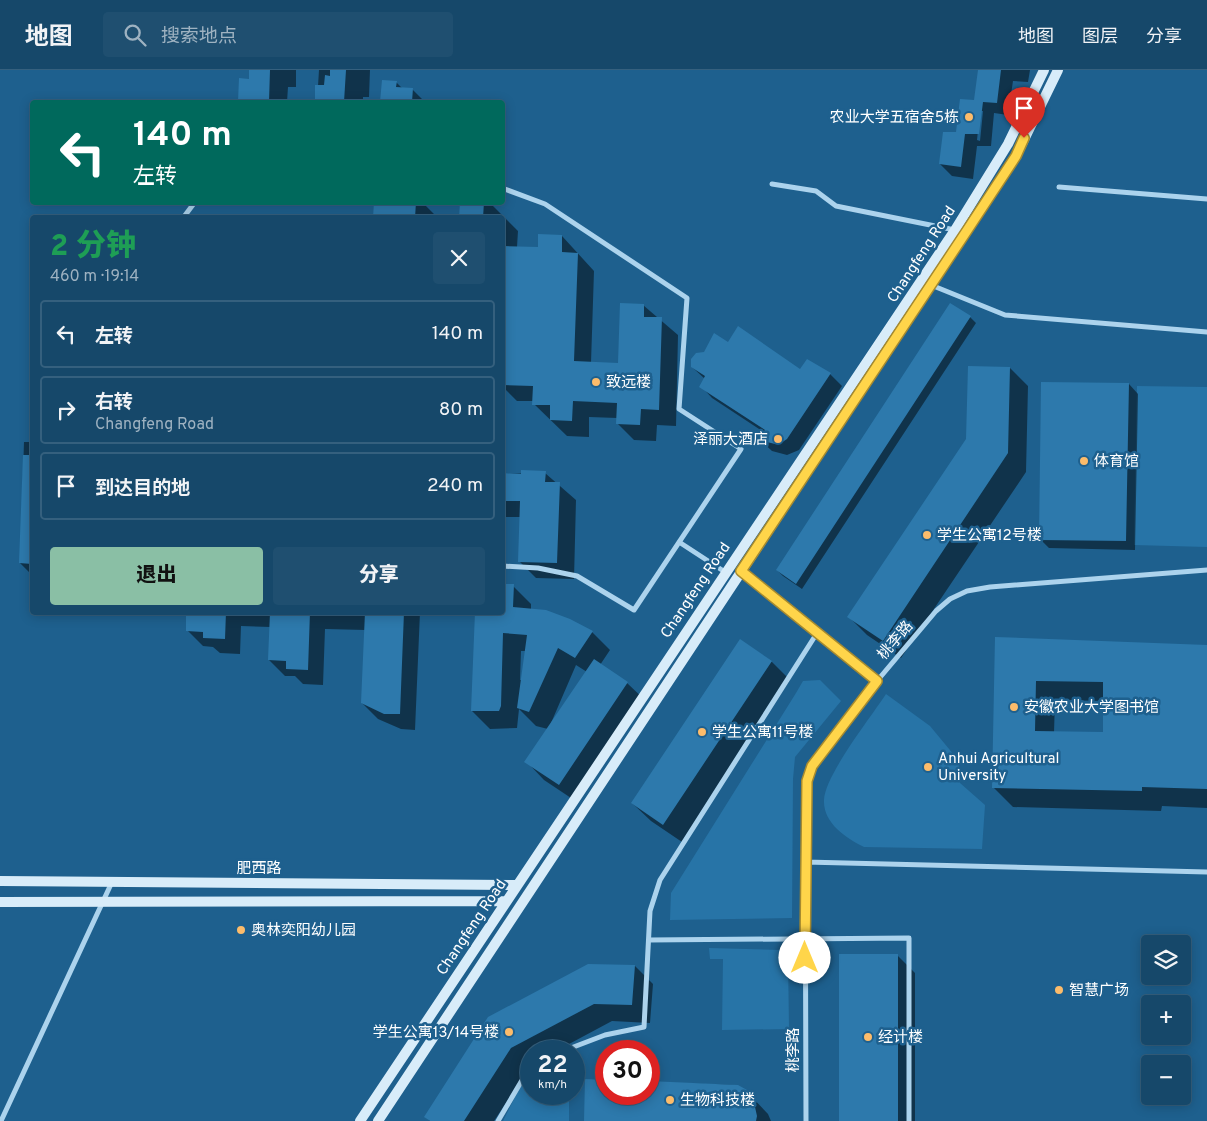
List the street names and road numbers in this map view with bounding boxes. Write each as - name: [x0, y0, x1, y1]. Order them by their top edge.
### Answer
- street label: Changfeng Road: [884, 203, 961, 307]
- street label: Changfeng Road: [657, 539, 735, 642]
- street label: 桃李路: [874, 618, 918, 664]
- street label: 肥西路: [236, 860, 282, 879]
- street label: Changfeng Road: [433, 876, 511, 979]
- street label: 桃李路: [785, 1027, 804, 1073]

